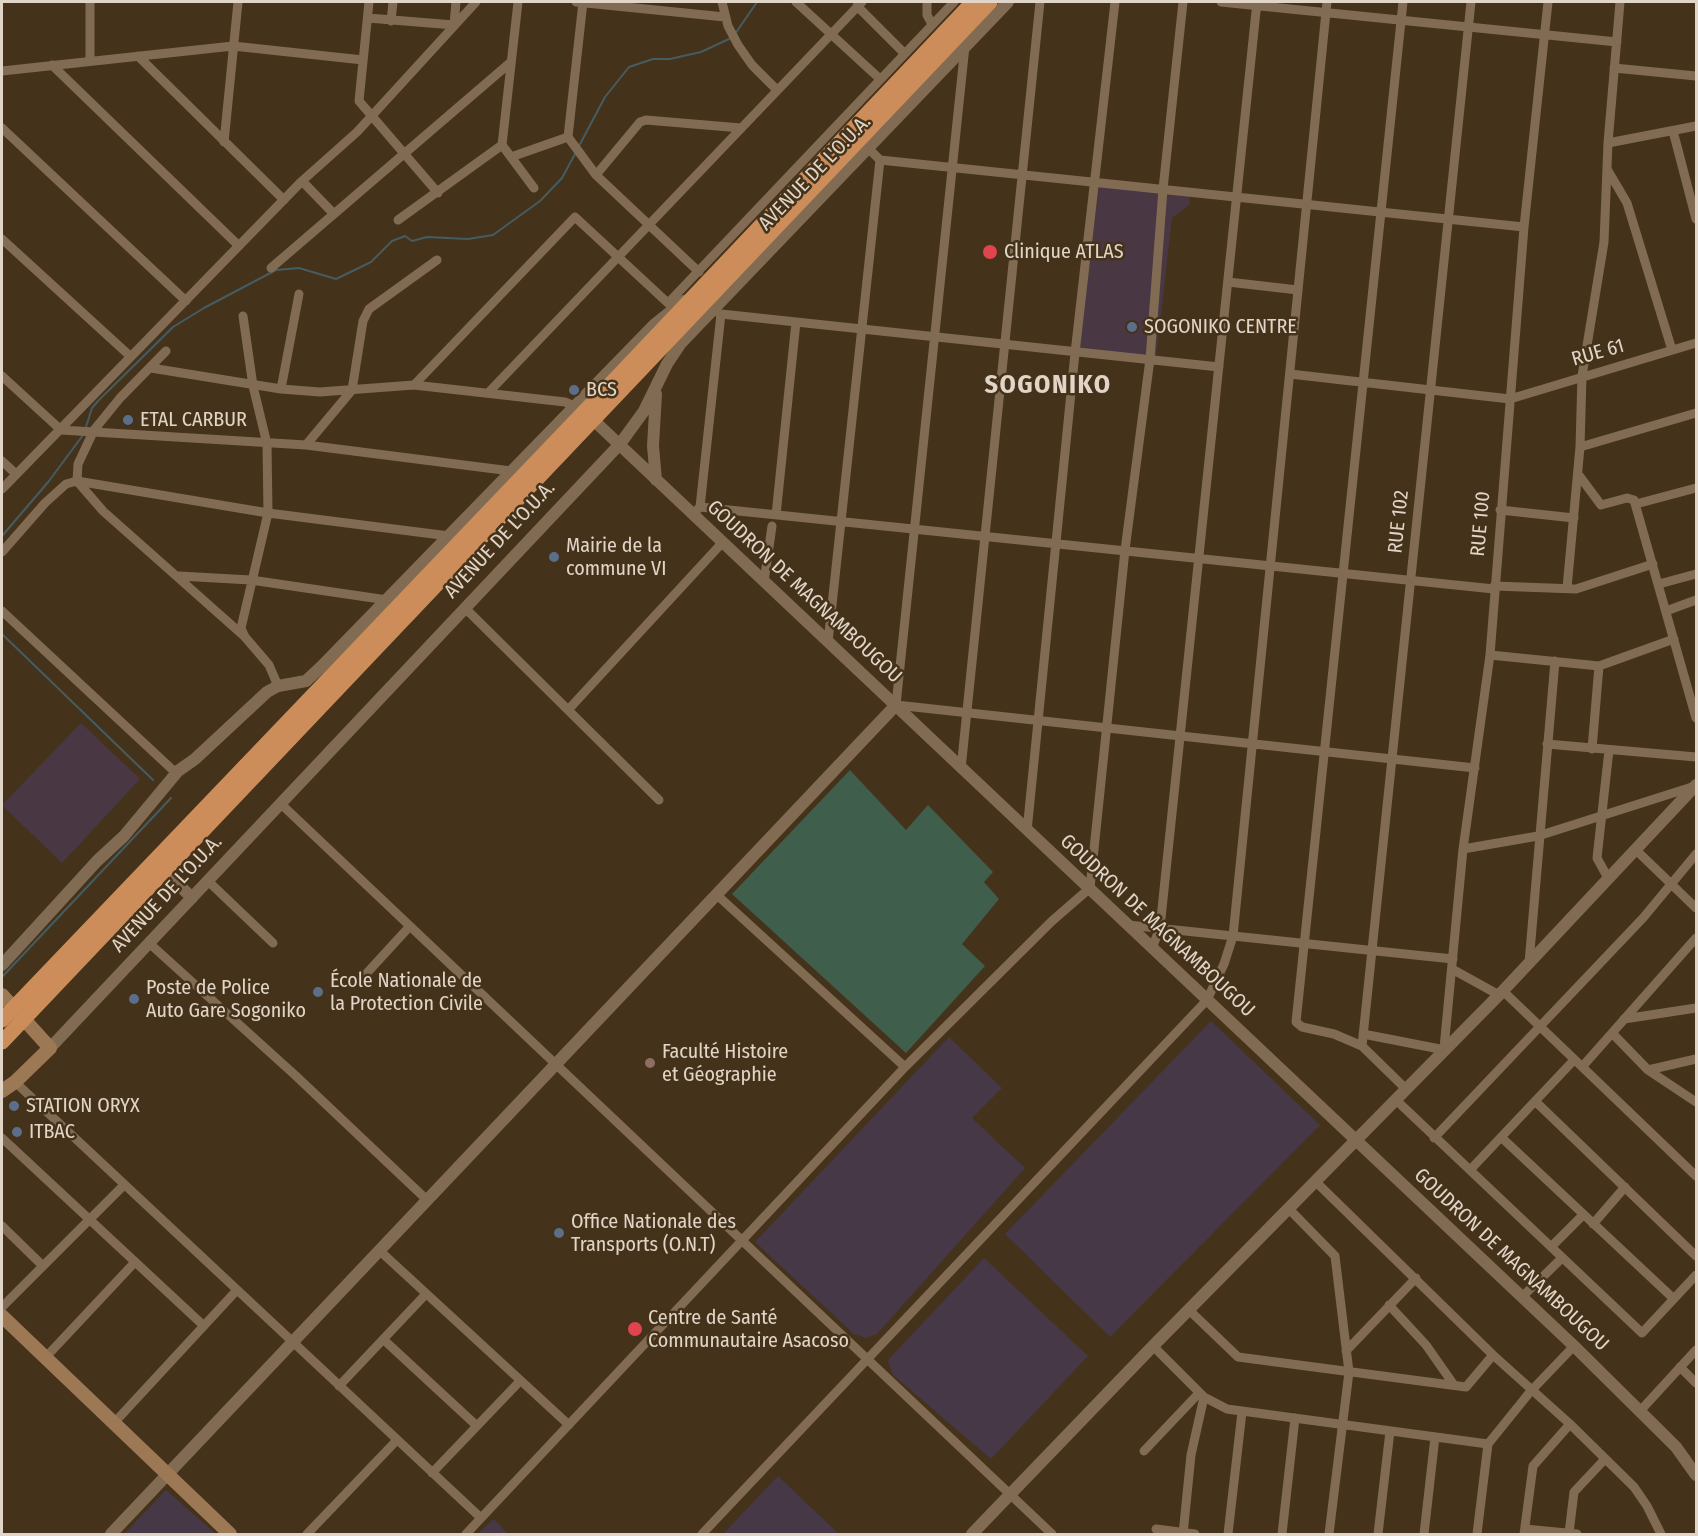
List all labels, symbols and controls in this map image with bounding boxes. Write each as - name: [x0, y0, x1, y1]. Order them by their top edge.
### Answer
- street label: AVENUE DE L'O.U.A.: [754, 110, 876, 236]
- place label: Clinique ATLAS: [1004, 240, 1124, 264]
- marker: Clinique ATLAS: [981, 243, 999, 261]
- place label: SOGONIKO CENTRE: [1144, 315, 1297, 339]
- marker: SOGONIKO CENTRE: [1125, 320, 1139, 334]
- street label: RUE 61: [1569, 334, 1627, 372]
- district label: SOGONIKO: [984, 370, 1112, 402]
- place label: BCS: [586, 378, 617, 402]
- marker: BCS: [567, 383, 581, 397]
- place label: ETAL CARBUR: [140, 408, 247, 432]
- marker: ETAL CARBUR: [121, 413, 135, 427]
- street label: AVENUE DE L'O.U.A.: [440, 476, 560, 604]
- street label: RUE 102: [1384, 489, 1414, 555]
- street label: RUE 100: [1466, 490, 1496, 558]
- street label: GOUDRON DE MAGNAMBOUGOU: [702, 496, 906, 688]
- place label: Mairie de la commune VI: [566, 534, 666, 581]
- marker: Mairie de la commune VI: [547, 550, 561, 564]
- street label: AVENUE DE L'O.U.A.: [107, 830, 227, 958]
- street label: GOUDRON DE MAGNAMBOUGOU: [1055, 830, 1259, 1022]
- place label: École Nationale de la Protection Civile: [330, 969, 483, 1016]
- place label: Poste de Police Auto Gare Sogoniko: [146, 976, 306, 1023]
- marker: École Nationale de la Protection Civile: [311, 985, 325, 999]
- marker: Poste de Police Auto Gare Sogoniko: [127, 992, 141, 1006]
- place label: Faculté Histoire et Géographie: [662, 1040, 788, 1087]
- marker: Faculté Histoire et Géographie: [643, 1056, 657, 1070]
- place label: STATION ORYX: [26, 1094, 140, 1118]
- marker: STATION ORYX: [7, 1099, 21, 1113]
- place label: ITBAC: [29, 1120, 75, 1144]
- marker: ITBAC: [10, 1125, 24, 1139]
- street label: GOUDRON DE MAGNAMBOUGOU: [1409, 1164, 1613, 1356]
- place label: Office Nationale des Transports (O.N.T): [571, 1210, 736, 1257]
- marker: Office Nationale des Transports (O.N.T): [552, 1226, 566, 1240]
- place label: Centre de Santé Communautaire Asacoso: [648, 1306, 849, 1353]
- marker: Centre de Santé Communautaire Asacoso: [626, 1320, 644, 1338]

